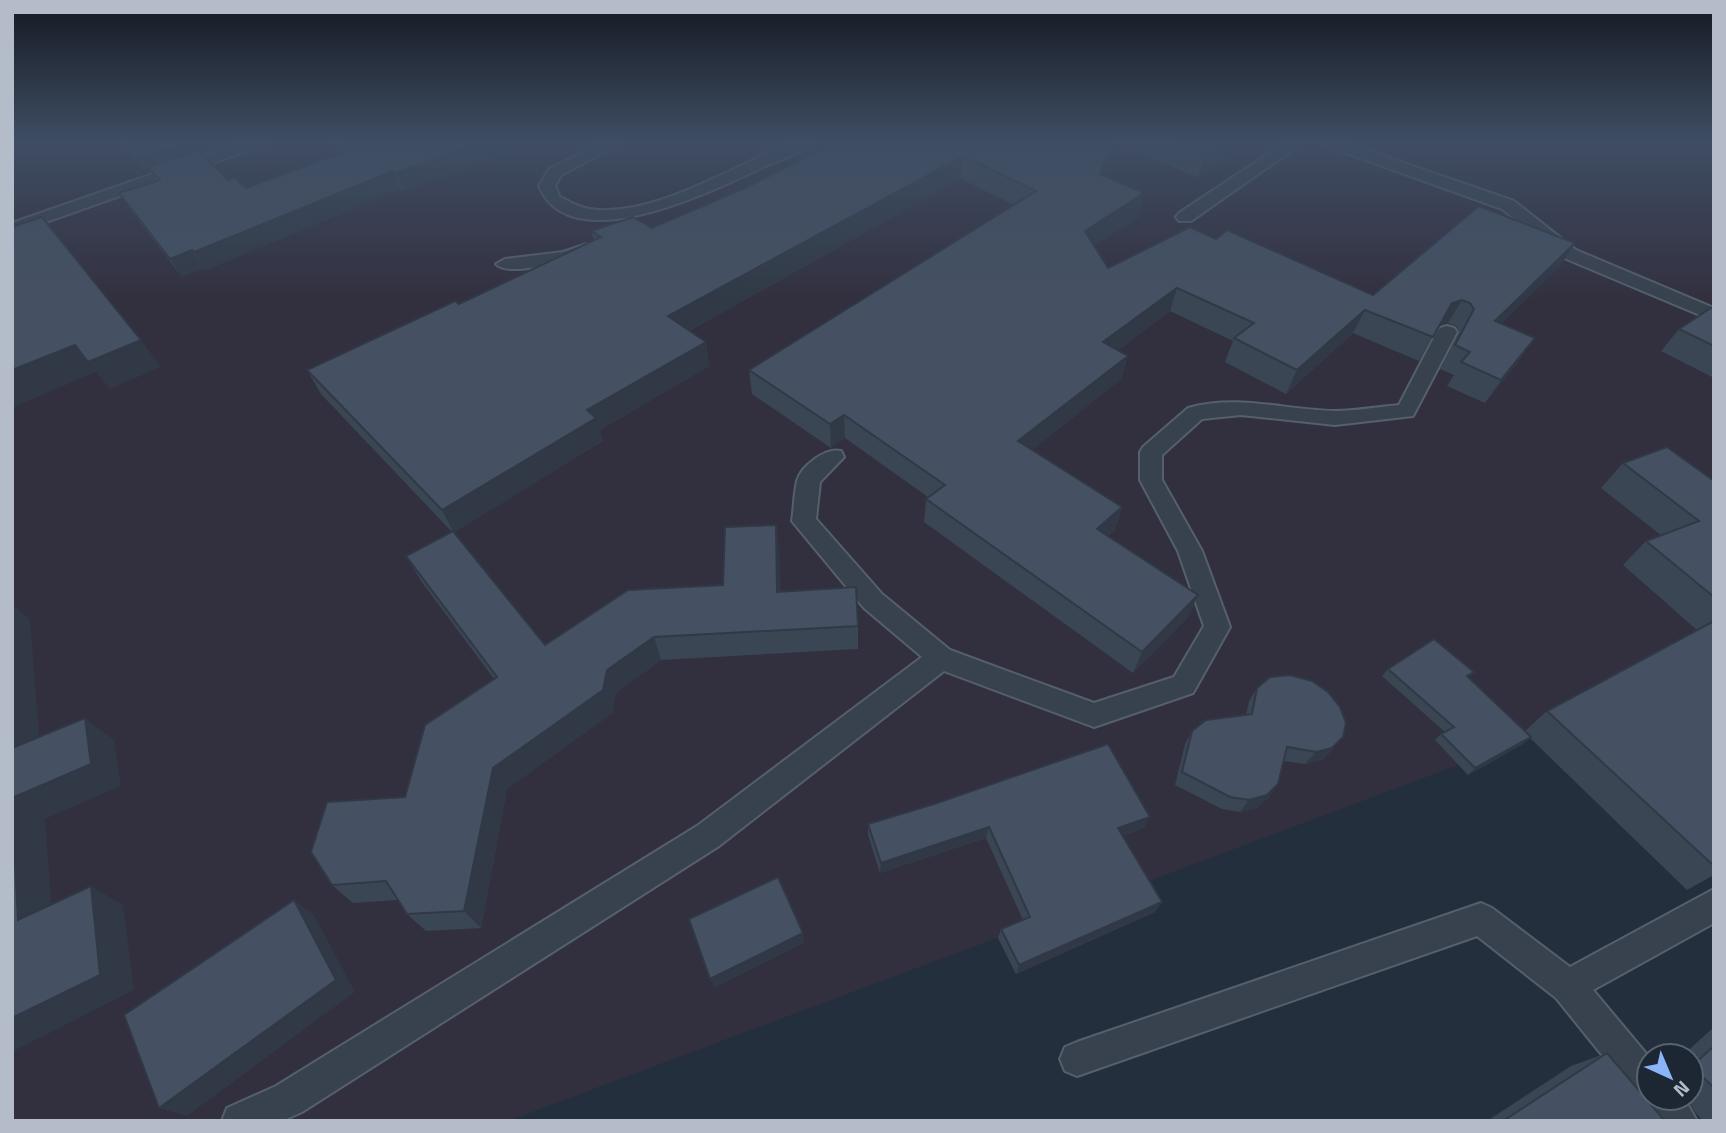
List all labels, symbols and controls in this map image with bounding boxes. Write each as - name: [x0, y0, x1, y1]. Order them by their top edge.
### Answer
- north arrow: [1635, 1042, 1705, 1112]
- text: N: [1667, 1075, 1697, 1105]

